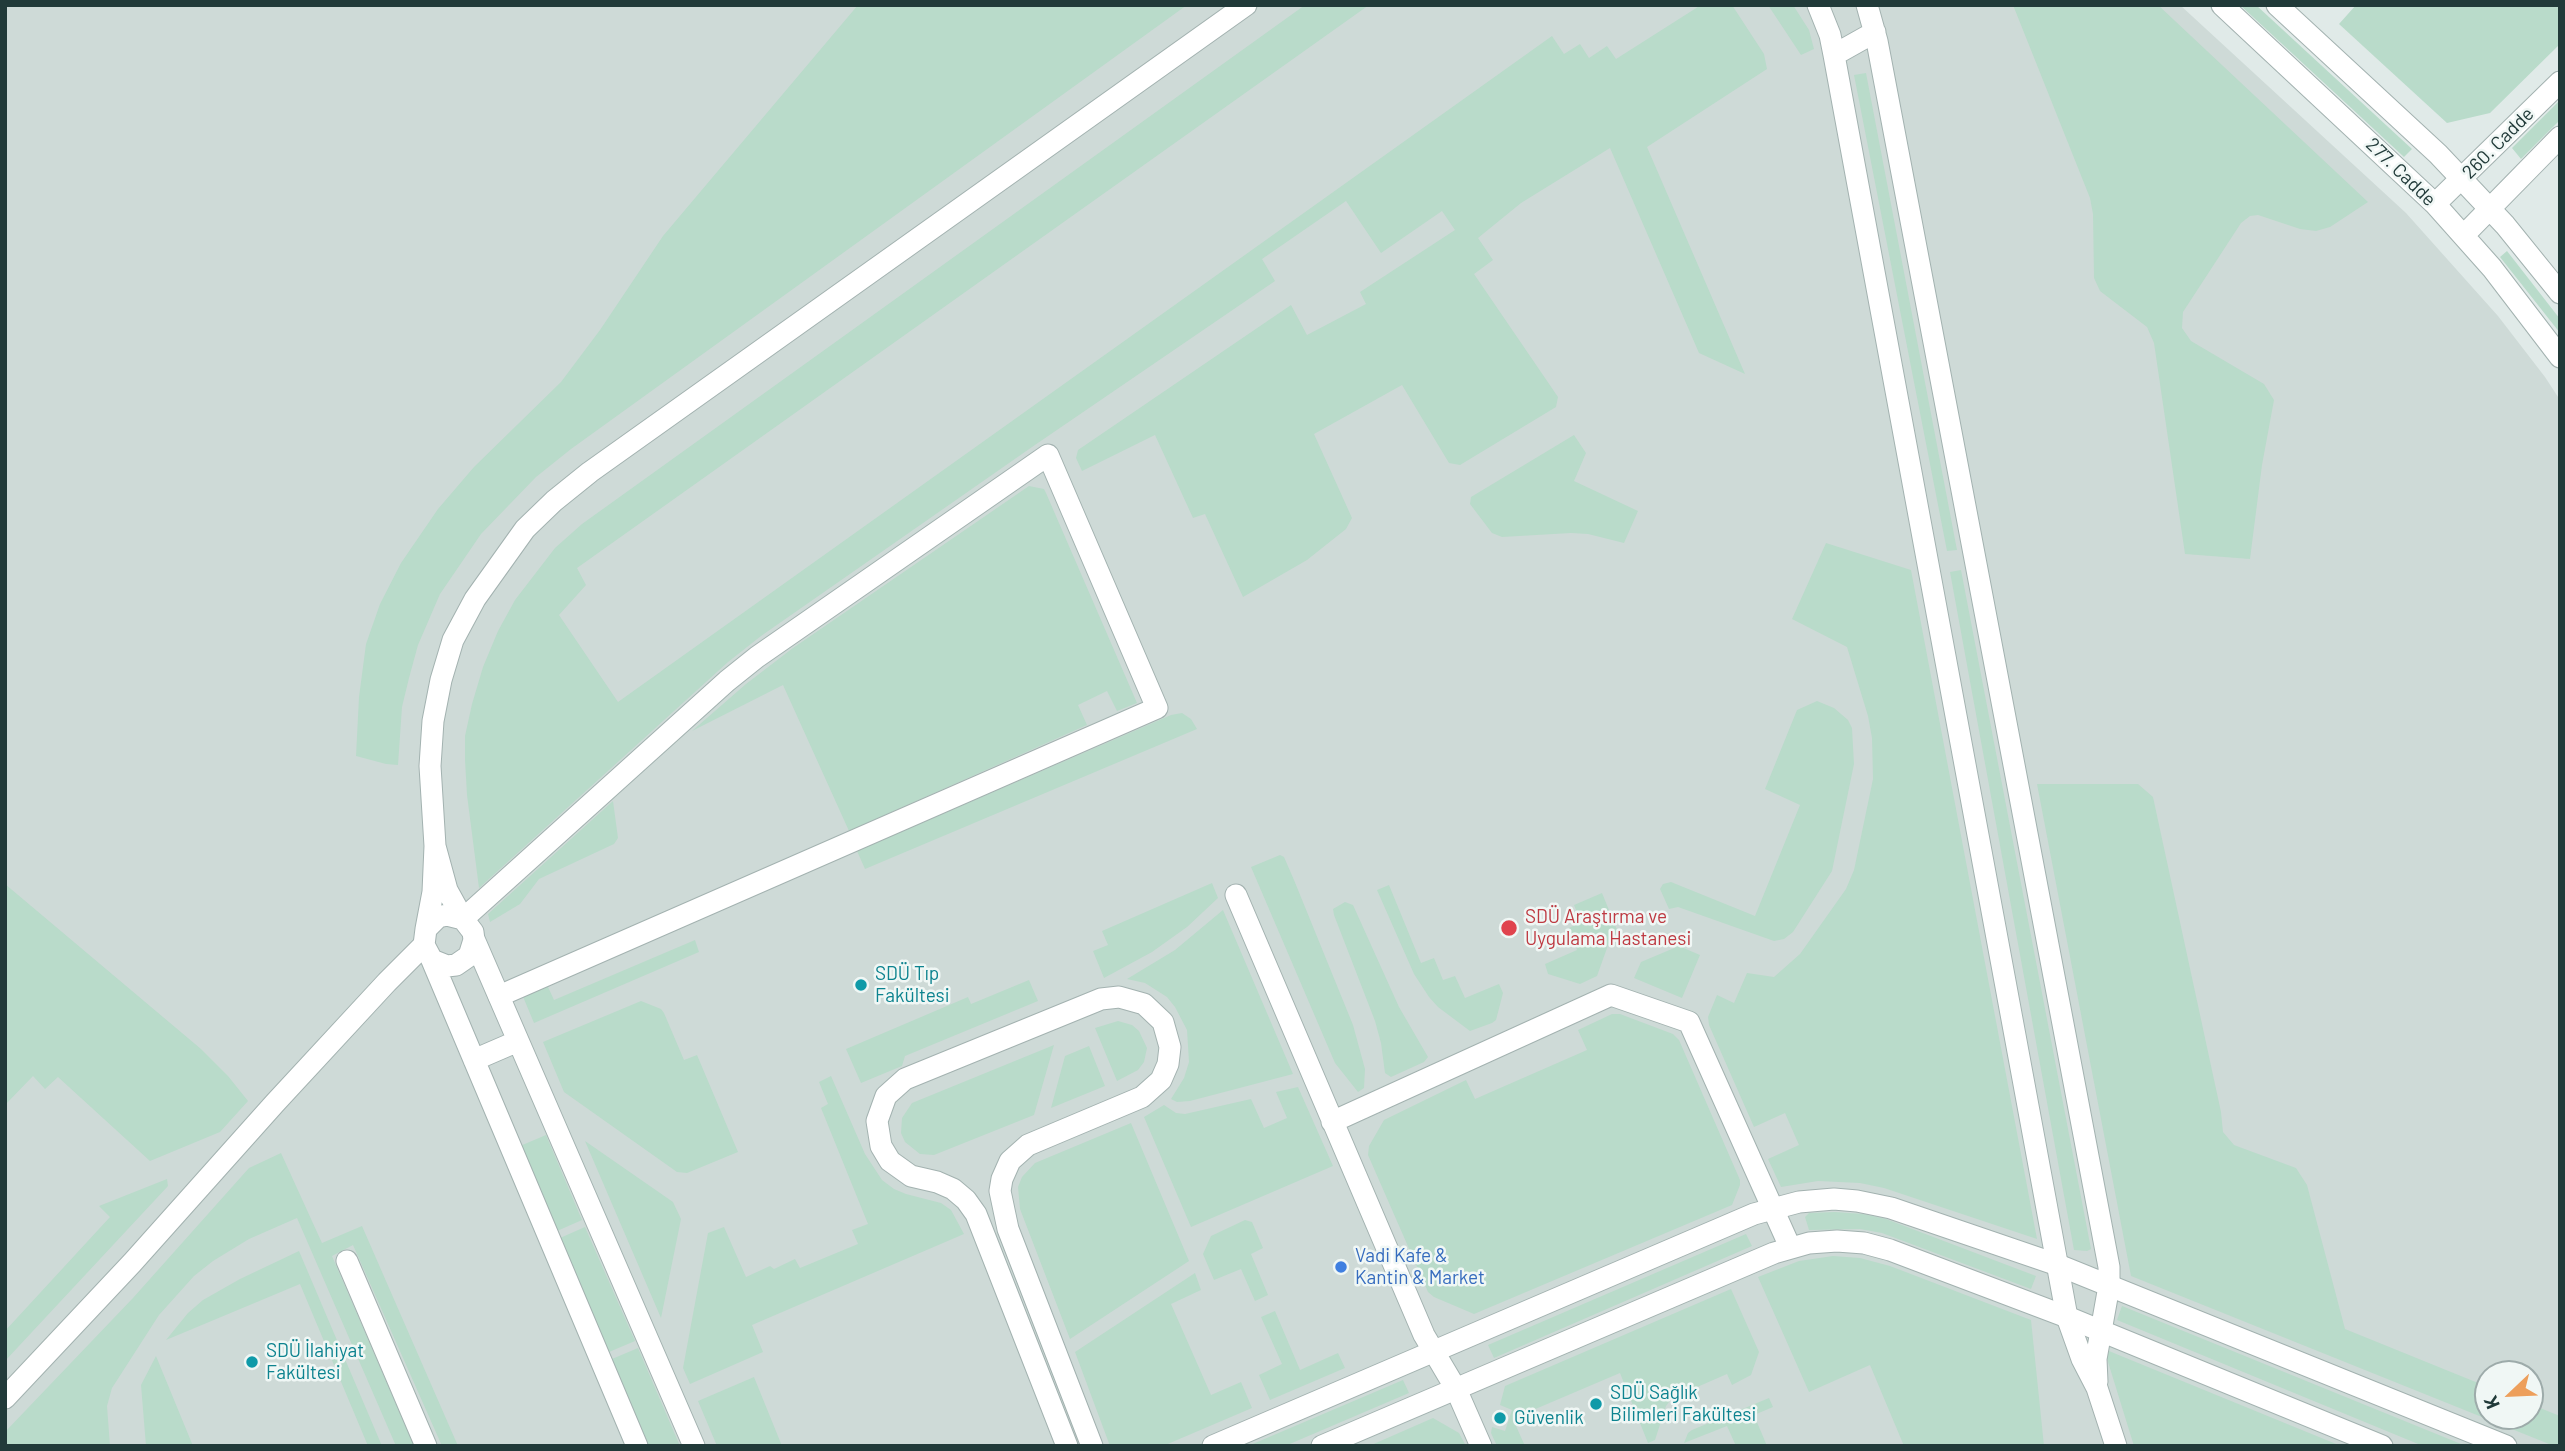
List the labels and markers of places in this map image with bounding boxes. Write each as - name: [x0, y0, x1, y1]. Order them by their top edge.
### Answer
- place label: SDÜ Araştırma ve Uygulama Hastanesi: [1525, 906, 1691, 950]
- marker: SDÜ Araştırma ve Uygulama Hastanesi: [1499, 918, 1519, 938]
- place label: SDÜ Tıp Fakültesi: [875, 963, 950, 1007]
- marker: SDÜ Tıp Fakültesi: [853, 977, 869, 993]
- place label: Vadi Kafe & Kantin & Market: [1355, 1245, 1485, 1289]
- marker: Vadi Kafe & Kantin & Market: [1333, 1259, 1349, 1275]
- place label: SDÜ İlahiyat Fakültesi: [266, 1340, 364, 1384]
- marker: SDÜ İlahiyat Fakültesi: [244, 1354, 260, 1370]
- place label: SDÜ Sağlık Bilimleri Fakültesi: [1610, 1382, 1756, 1426]
- marker: SDÜ Sağlık Bilimleri Fakültesi: [1588, 1396, 1604, 1412]
- place label: Güvenlik: [1514, 1407, 1584, 1429]
- marker: Güvenlik: [1492, 1410, 1508, 1426]

